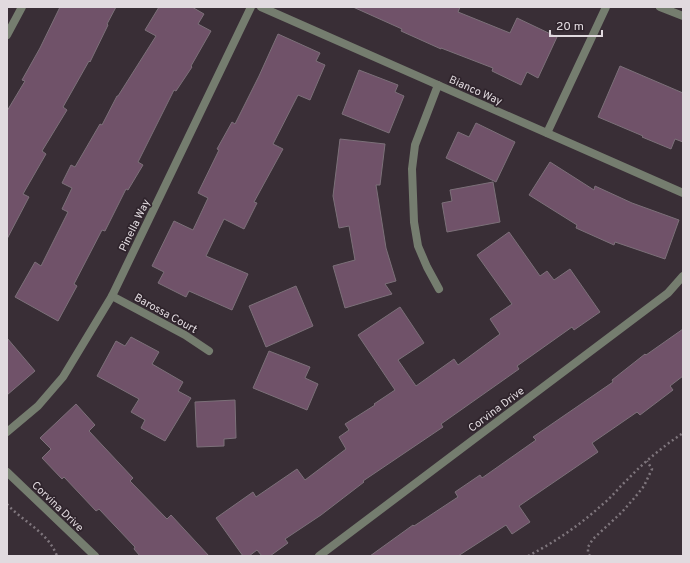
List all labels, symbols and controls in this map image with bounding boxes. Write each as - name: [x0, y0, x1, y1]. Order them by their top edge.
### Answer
- scale bar: [550, 12, 602, 38]
- text: 20 m: [556, 19, 584, 35]
- street label: Bianco Way: [447, 73, 505, 109]
- street label: Pinella Way: [116, 197, 154, 254]
- street label: Barossa Court: [131, 291, 200, 337]
- street label: Corvina Drive: [466, 384, 528, 435]
- street label: Corvina Drive: [28, 478, 86, 535]

